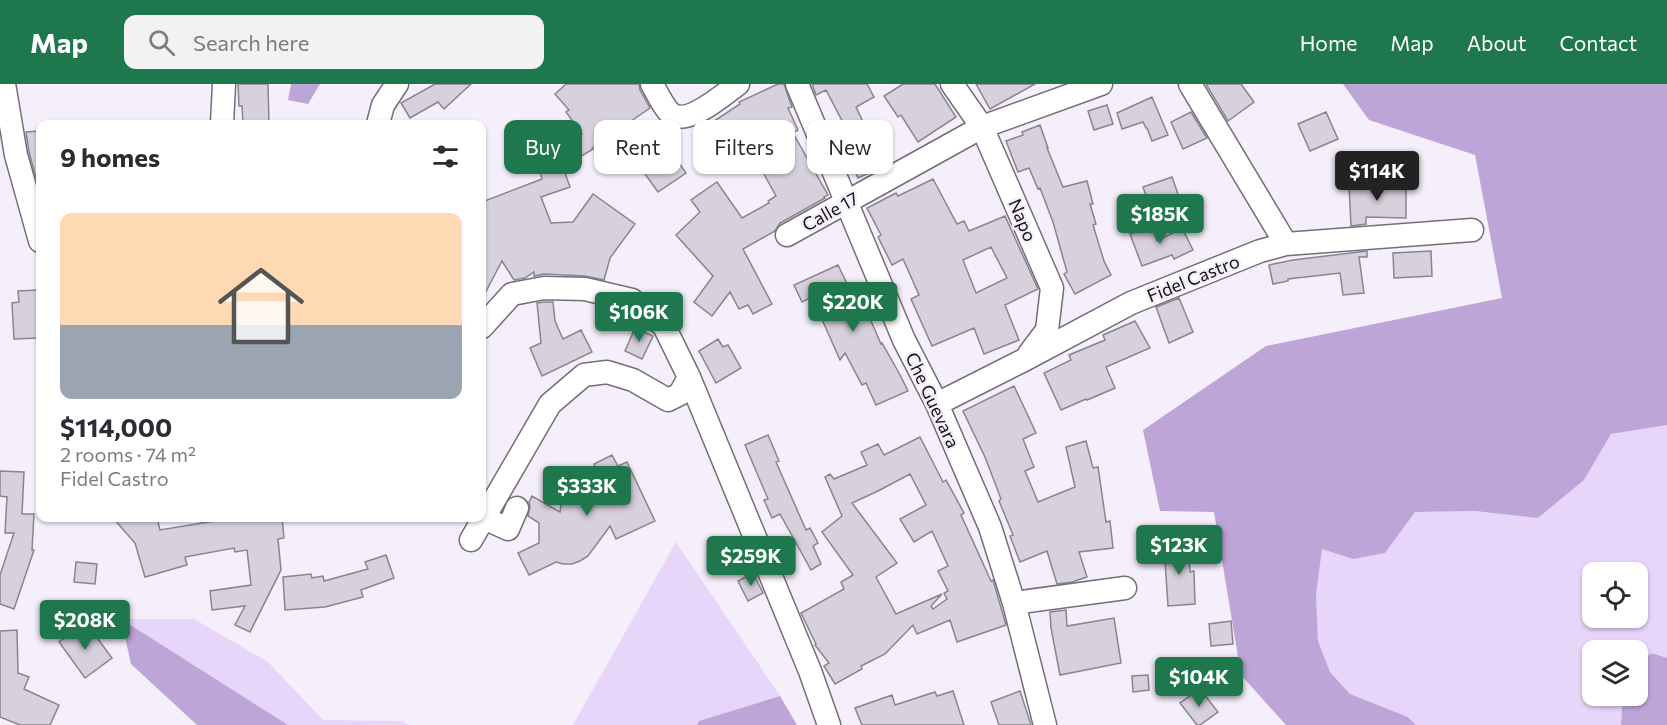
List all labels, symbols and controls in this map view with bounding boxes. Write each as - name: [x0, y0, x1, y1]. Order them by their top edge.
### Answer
- search box: [124, 15, 544, 69]
- text: Map: [30, 25, 88, 59]
- icon: search: [145, 26, 178, 59]
- text: Search here: [193, 29, 309, 56]
- text: Home: [1300, 30, 1357, 55]
- text: Map: [1390, 30, 1434, 55]
- text: About: [1467, 30, 1526, 55]
- text: Contact: [1559, 30, 1637, 55]
- chip: Buy: [504, 120, 582, 174]
- chip: Rent: [594, 120, 681, 174]
- chip: Filters: [693, 120, 795, 174]
- chip: New: [807, 120, 893, 174]
- icon: filters: [429, 140, 462, 173]
- text: 9 homes: [60, 141, 160, 172]
- pin: $114K: [1335, 151, 1419, 202]
- text: $114K: [1349, 158, 1405, 182]
- street label: Calle 17: [798, 187, 862, 235]
- pin: $185K: [1118, 194, 1202, 245]
- street label: Napo: [1004, 195, 1042, 245]
- text: $185K: [1131, 201, 1189, 225]
- street label: Fidel Castro: [1144, 249, 1242, 307]
- icon: home: [207, 252, 315, 360]
- pin: $220K: [811, 282, 895, 333]
- text: $220K: [822, 289, 884, 313]
- pin: $106K: [597, 292, 681, 343]
- text: $106K: [609, 299, 669, 323]
- street label: Che Guevara: [901, 349, 965, 451]
- text: $114,000: [60, 411, 172, 442]
- text: 2 rooms · 74 m²: [60, 442, 196, 466]
- text: Fidel Castro: [60, 466, 169, 490]
- pin: $333K: [545, 466, 629, 517]
- text: $333K: [557, 473, 617, 497]
- pin: $123K: [1137, 525, 1221, 576]
- text: $123K: [1150, 532, 1208, 556]
- pin: $259K: [709, 536, 793, 587]
- text: $259K: [721, 543, 781, 567]
- map controls: [1582, 562, 1648, 706]
- button: locate: [1582, 562, 1648, 628]
- pin: $208K: [43, 600, 127, 651]
- text: $208K: [54, 607, 116, 631]
- button: layers: [1582, 640, 1648, 706]
- pin: $104K: [1157, 657, 1241, 708]
- text: $104K: [1169, 664, 1229, 688]

